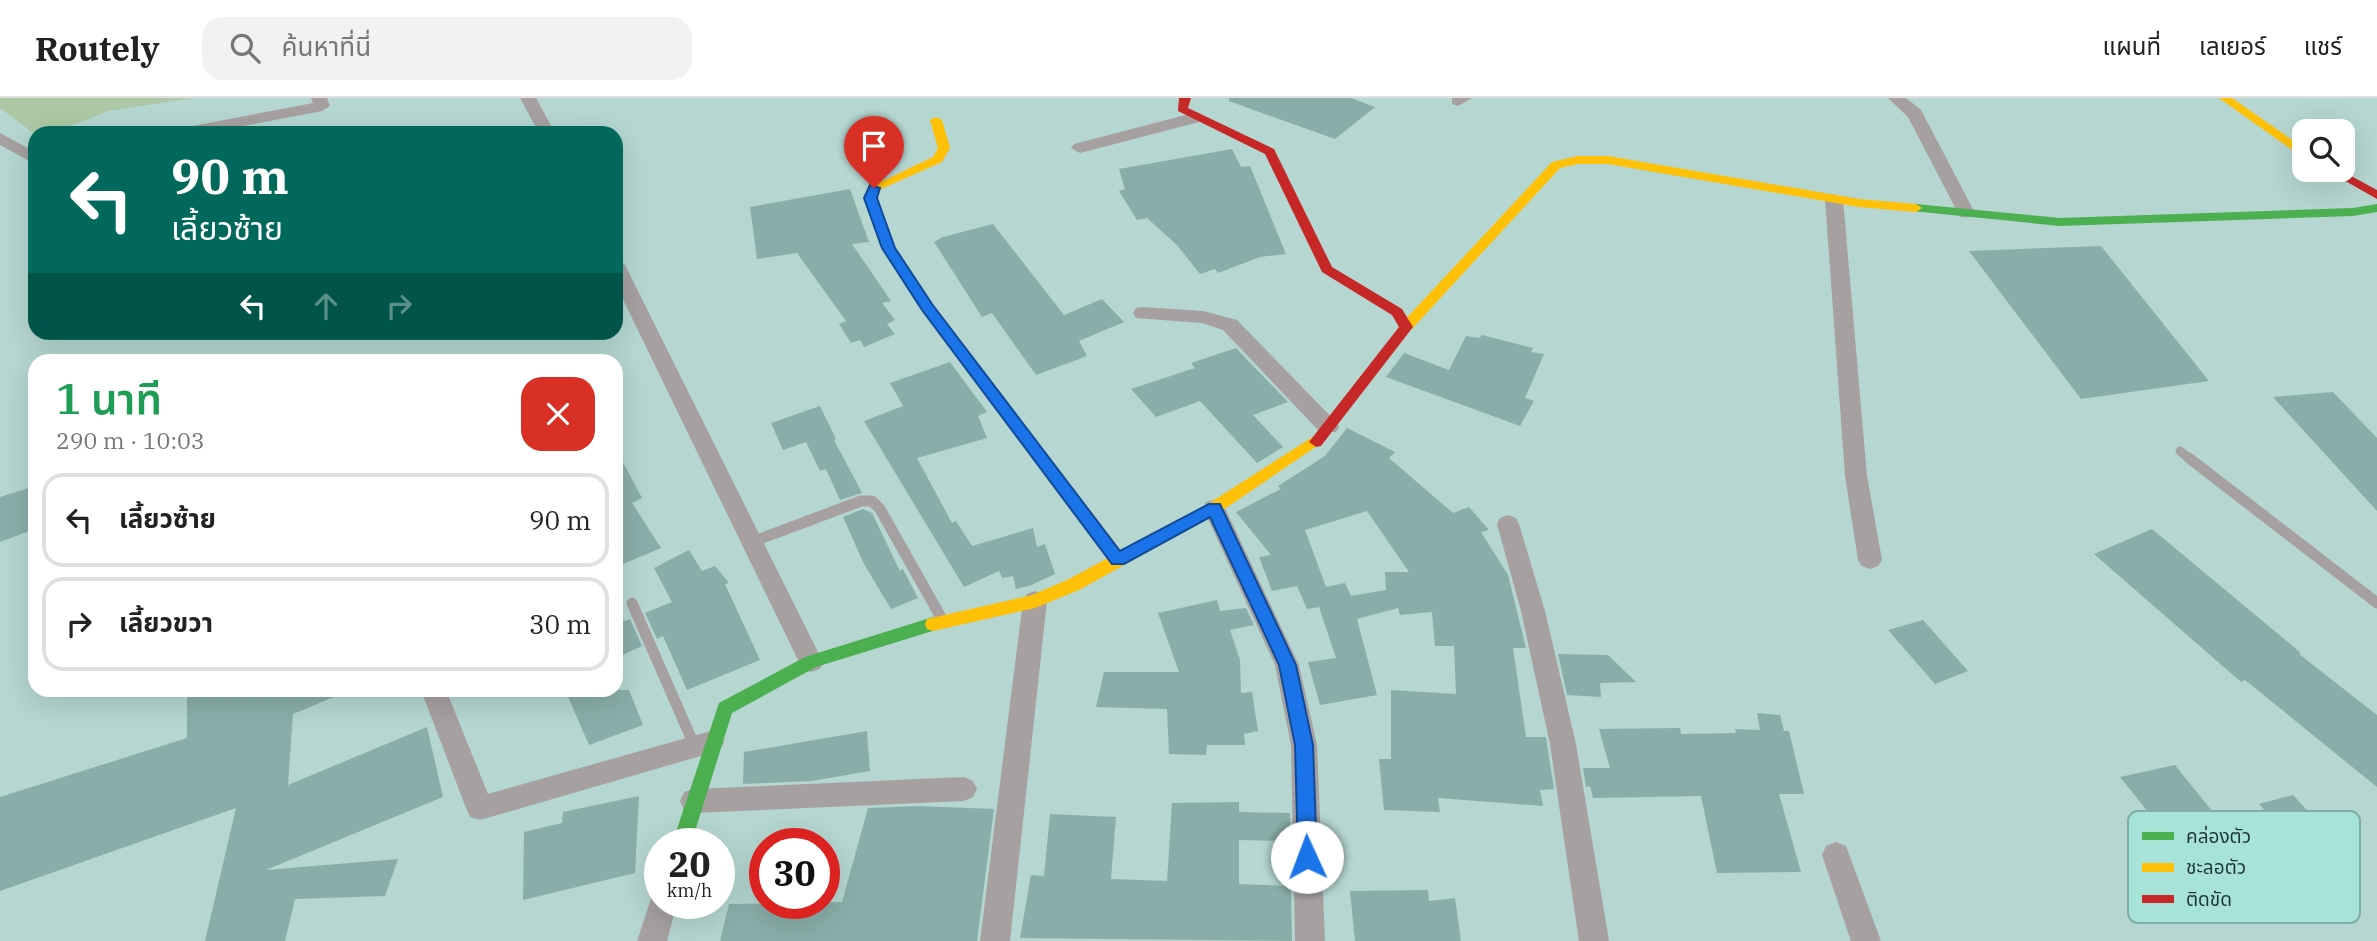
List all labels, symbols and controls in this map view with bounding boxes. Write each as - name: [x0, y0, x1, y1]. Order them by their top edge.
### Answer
- search box: [202, 17, 692, 80]
- text: Routely: [35, 27, 160, 70]
- icon: search: [226, 29, 264, 67]
- text: ค้นหาที่นี่: [282, 29, 371, 63]
- text: แผนที่: [2103, 30, 2161, 62]
- text: เลเยอร์: [2199, 30, 2266, 62]
- text: แชร์: [2304, 30, 2342, 62]
- pin: [844, 116, 904, 188]
- map controls: [2292, 119, 2355, 182]
- button: search: [2292, 119, 2355, 182]
- icon: arrive: [855, 127, 893, 165]
- text: 90 m: [171, 144, 289, 207]
- icon: left: [56, 154, 147, 245]
- text: เลี้ยวซ้าย: [171, 207, 283, 249]
- icon: left: [234, 287, 272, 325]
- icon: ahead: [307, 287, 345, 325]
- icon: right: [380, 287, 418, 325]
- text: 1 นาที: [56, 371, 162, 426]
- button: close: [521, 377, 595, 451]
- text: 290 m · 10:03: [56, 425, 205, 455]
- icon: left: [60, 501, 98, 539]
- text: เลี้ยวซ้าย: [119, 501, 216, 535]
- text: 90 m: [529, 503, 591, 537]
- icon: right: [60, 605, 98, 643]
- text: เลี้ยวขวา: [119, 605, 213, 639]
- text: 30 m: [529, 607, 591, 641]
- legend: [2128, 811, 2360, 923]
- position arrow: [1270, 820, 1344, 894]
- text: คล่องตัว: [2186, 824, 2251, 848]
- speed limit sign: 30: [749, 828, 840, 919]
- text: 20: [668, 841, 711, 887]
- text: ชะลอตัว: [2186, 855, 2246, 879]
- text: km/h: [667, 879, 712, 902]
- text: ติดขัด: [2186, 887, 2232, 911]

